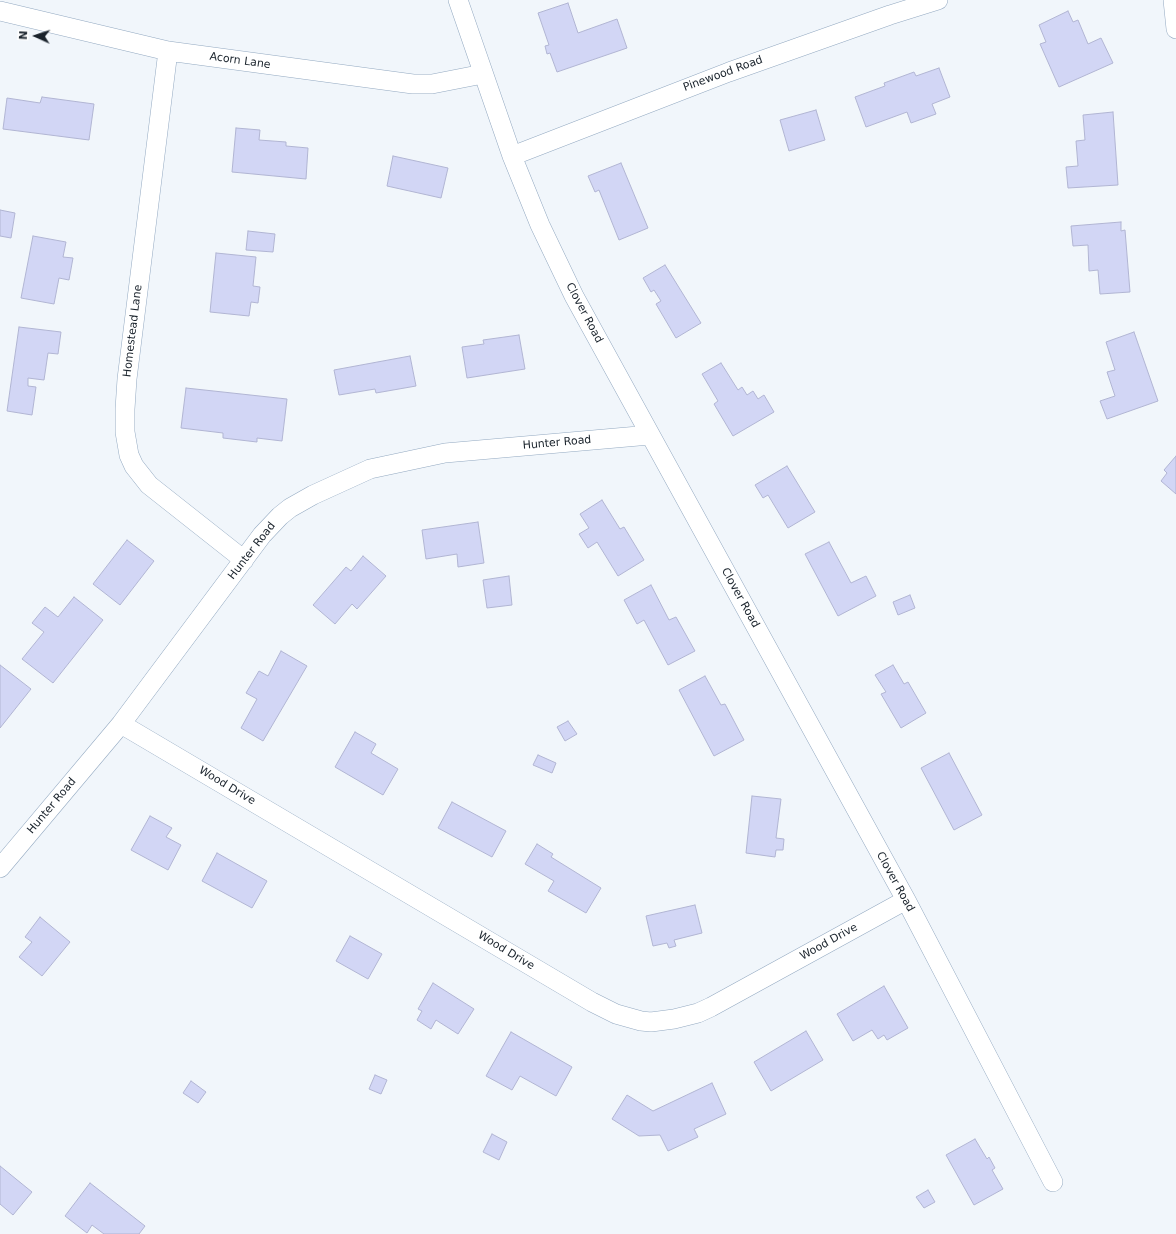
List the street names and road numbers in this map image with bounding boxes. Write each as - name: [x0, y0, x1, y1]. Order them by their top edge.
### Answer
- street label: Acorn Lane: [209, 50, 271, 72]
- street label: Pinewood Road: [681, 53, 765, 95]
- street label: Clover Road: [563, 281, 605, 345]
- street label: Homestead Lane: [121, 284, 145, 378]
- street label: Hunter Road: [522, 433, 592, 453]
- street label: Hunter Road: [226, 520, 278, 582]
- street label: Clover Road: [718, 566, 762, 630]
- street label: Wood Drive: [196, 764, 258, 808]
- street label: Hunter Road: [25, 775, 79, 837]
- street label: Clover Road: [873, 850, 917, 914]
- street label: Wood Drive: [798, 921, 860, 963]
- street label: Wood Drive: [475, 929, 537, 973]

